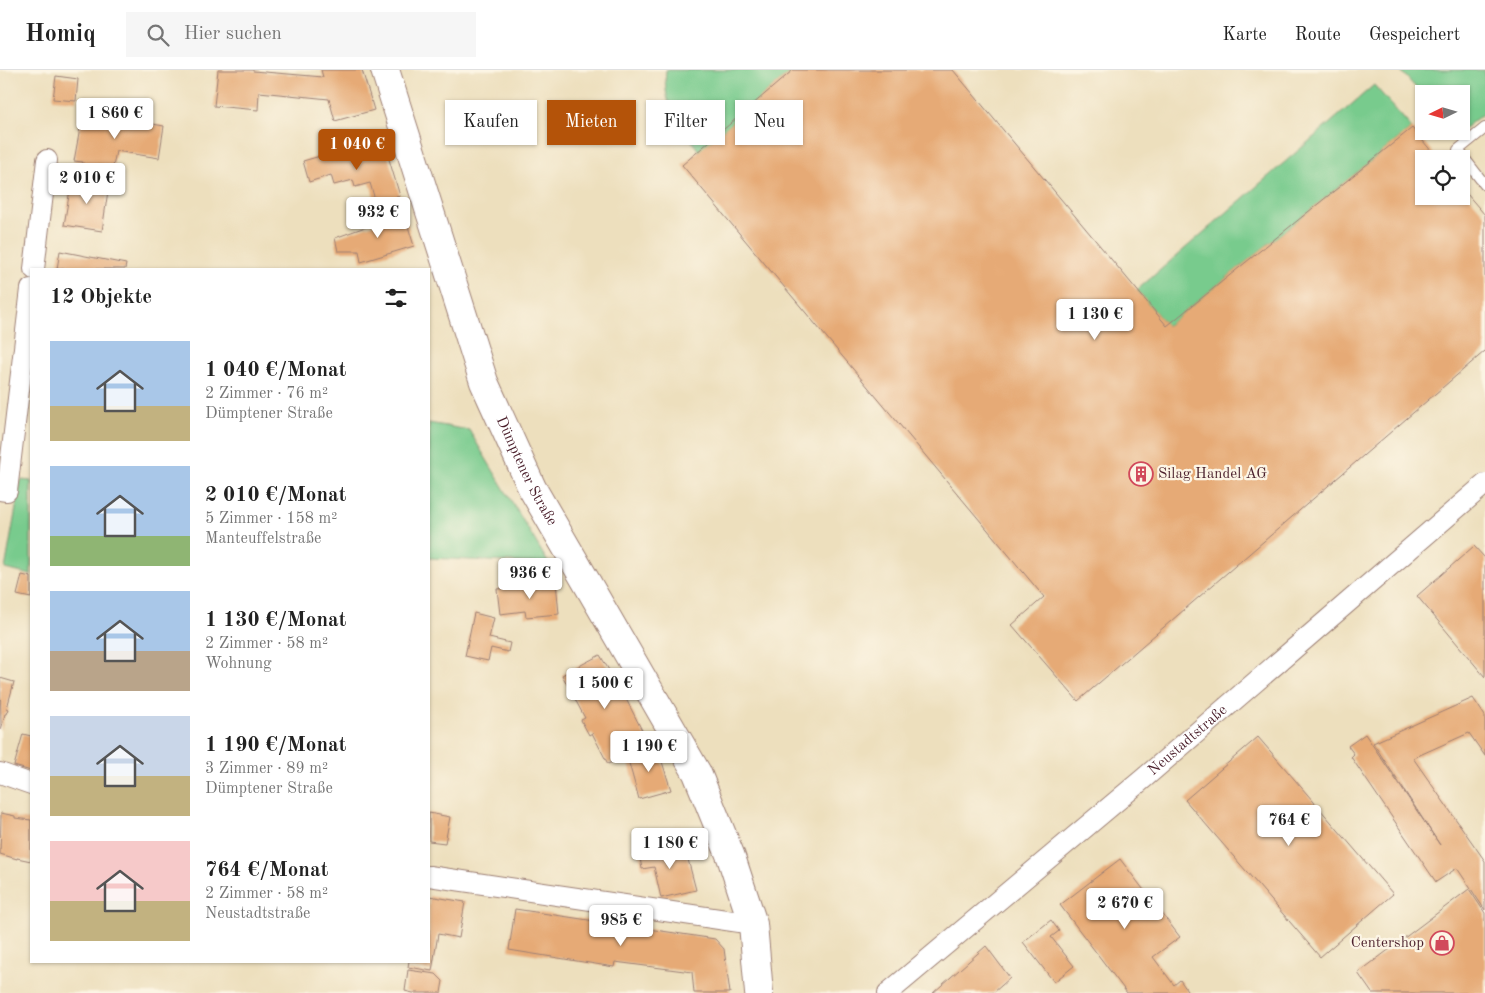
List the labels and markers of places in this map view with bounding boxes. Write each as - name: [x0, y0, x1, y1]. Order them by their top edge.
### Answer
- pin: 1 860 €: [69, 98, 161, 140]
- pin: 1 040 €: [311, 128, 403, 171]
- pin: 2 010 €: [41, 162, 133, 205]
- pin: 932 €: [343, 196, 413, 239]
- pin: 1 130 €: [1049, 298, 1141, 341]
- building icon: Silag Handel AG: [1128, 461, 1154, 487]
- place label: Silag Handel AG: [1158, 467, 1267, 482]
- pin: 936 €: [495, 558, 565, 600]
- pin: 1 500 €: [559, 668, 651, 710]
- pin: 1 190 €: [603, 730, 695, 773]
- pin: 764 €: [1254, 804, 1324, 847]
- pin: 1 180 €: [624, 828, 716, 870]
- pin: 2 670 €: [1079, 888, 1171, 930]
- pin: 985 €: [586, 904, 656, 947]
- shop icon: Centershop: [1429, 930, 1455, 956]
- place label: Centershop: [1351, 936, 1424, 951]

